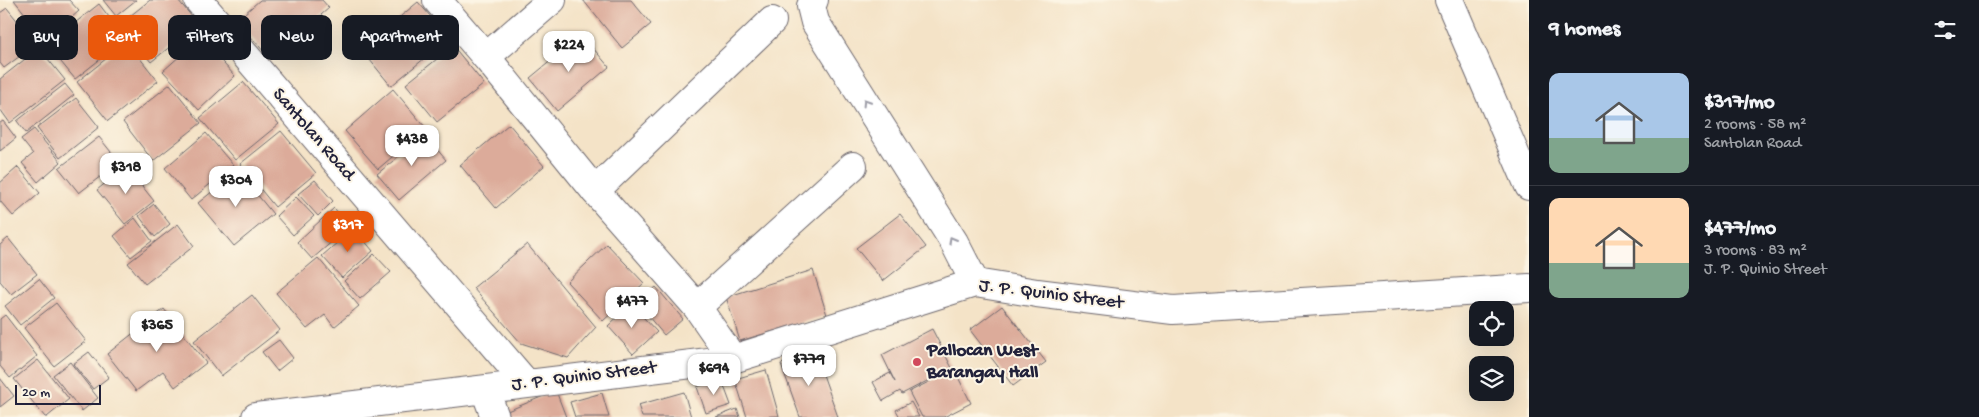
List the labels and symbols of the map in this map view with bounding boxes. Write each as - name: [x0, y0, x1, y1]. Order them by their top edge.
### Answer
- pin: $224: [539, 30, 599, 73]
- street label: Santolan Road: [266, 84, 361, 188]
- one-way arrow: [862, 99, 872, 108]
- pin: $438: [382, 124, 442, 167]
- pin: $318: [96, 152, 156, 195]
- pin: $304: [206, 166, 266, 208]
- pin: $317: [318, 210, 378, 253]
- one-way arrow: [949, 236, 959, 245]
- street label: J. P. Quinio Street: [977, 275, 1127, 316]
- pin: $477: [602, 286, 662, 329]
- pin: $365: [127, 310, 187, 353]
- place label: Pallocan West Barangay Hall: [926, 340, 1040, 385]
- pin: $779: [779, 344, 839, 387]
- pin: $694: [684, 354, 744, 396]
- street label: J. P. Quinio Street: [510, 356, 660, 397]
- marker: Pallocan West Barangay Hall: [911, 356, 923, 368]
- scale bar: [15, 382, 101, 405]

